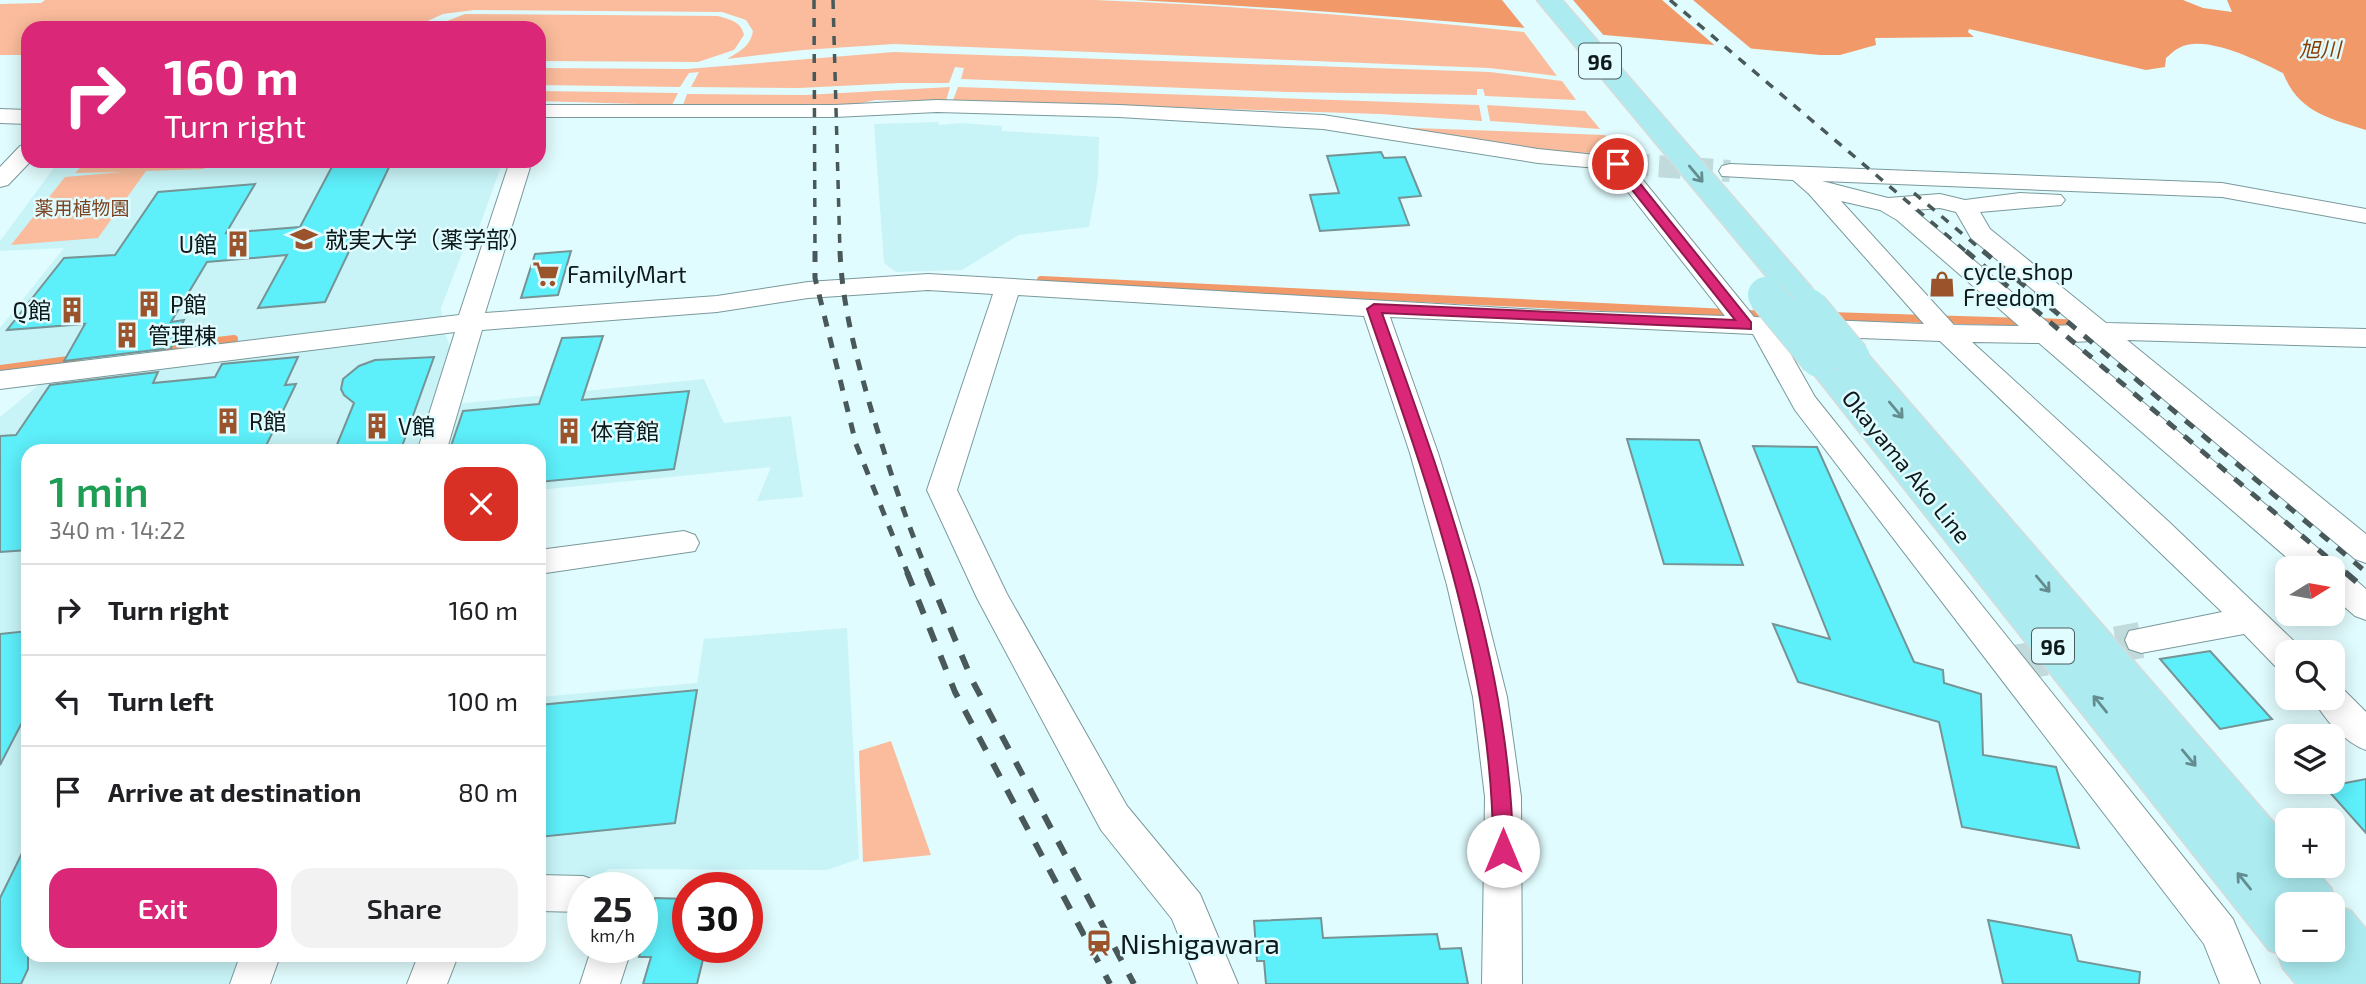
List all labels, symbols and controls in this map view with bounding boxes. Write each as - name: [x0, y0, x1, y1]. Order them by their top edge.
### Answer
- water label: 旭川: [2299, 36, 2343, 61]
- road number: 96: [1579, 43, 1621, 78]
- text: 160 m: [164, 46, 299, 105]
- icon: right: [49, 49, 140, 140]
- text: Turn right: [164, 106, 306, 144]
- pin: [1588, 134, 1648, 194]
- icon: arrive: [1599, 145, 1637, 183]
- one-way arrow: [1688, 165, 1704, 183]
- park label: 薬用植物園: [34, 196, 130, 219]
- school or university icon: 就実大学（薬学部）: [289, 224, 319, 254]
- place label: 就実大学（薬学部）: [325, 225, 532, 253]
- building icon: U館: [223, 229, 253, 259]
- place label: U館: [179, 230, 217, 258]
- place label: cycle shop Freedom: [1963, 257, 2073, 311]
- supermarket icon: FamilyMart: [531, 259, 561, 289]
- place label: FamilyMart: [567, 260, 687, 288]
- shop icon: cycle shop Freedom: [1927, 269, 1957, 299]
- building icon: P館: [134, 289, 164, 319]
- place label: P館: [170, 290, 207, 318]
- building icon: Q館: [57, 295, 87, 325]
- place label: Q館: [13, 296, 51, 324]
- building icon: 管理棟: [112, 320, 142, 350]
- place label: 管理棟: [148, 321, 217, 349]
- street label: Okayama Ako Line: [1837, 384, 1977, 548]
- one-way arrow: [1888, 401, 1904, 419]
- building icon: R館: [213, 406, 243, 436]
- place label: R館: [249, 407, 286, 435]
- building icon: V館: [362, 411, 392, 441]
- place label: V館: [398, 412, 435, 440]
- building icon: 体育館: [554, 416, 584, 446]
- place label: 体育館: [590, 417, 659, 445]
- text: 1 min: [49, 465, 149, 515]
- button: close: [444, 467, 518, 541]
- text: 340 m · 14:22: [49, 516, 185, 544]
- north arrow: [2275, 556, 2345, 626]
- map controls: [2275, 556, 2345, 962]
- one-way arrow: [2035, 575, 2051, 593]
- icon: right: [49, 591, 87, 629]
- text: Turn right: [108, 594, 229, 625]
- text: 160 m: [449, 594, 518, 625]
- road number: 96: [2032, 628, 2074, 664]
- button: search: [2275, 640, 2345, 710]
- icon: left: [49, 682, 87, 720]
- text: Turn left: [108, 685, 214, 716]
- text: 100 m: [448, 685, 518, 716]
- one-way arrow: [2093, 696, 2108, 714]
- button: layers: [2275, 724, 2345, 794]
- one-way arrow: [2181, 749, 2197, 767]
- icon: arrive: [49, 773, 87, 811]
- text: Arrive at destination: [108, 776, 361, 807]
- text: 80 m: [458, 776, 518, 807]
- button: +: [2275, 808, 2345, 878]
- position arrow: [1466, 814, 1540, 888]
- button: Exit: [49, 868, 277, 948]
- button: Share: [291, 868, 518, 948]
- speed limit sign: 30: [672, 872, 763, 963]
- one-way arrow: [2236, 872, 2252, 890]
- text: 25: [593, 887, 632, 929]
- button: −: [2275, 892, 2345, 962]
- text: km/h: [590, 924, 635, 946]
- place label: Nishigawara: [1120, 926, 1280, 960]
- station icon: Nishigawara: [1084, 928, 1114, 958]

